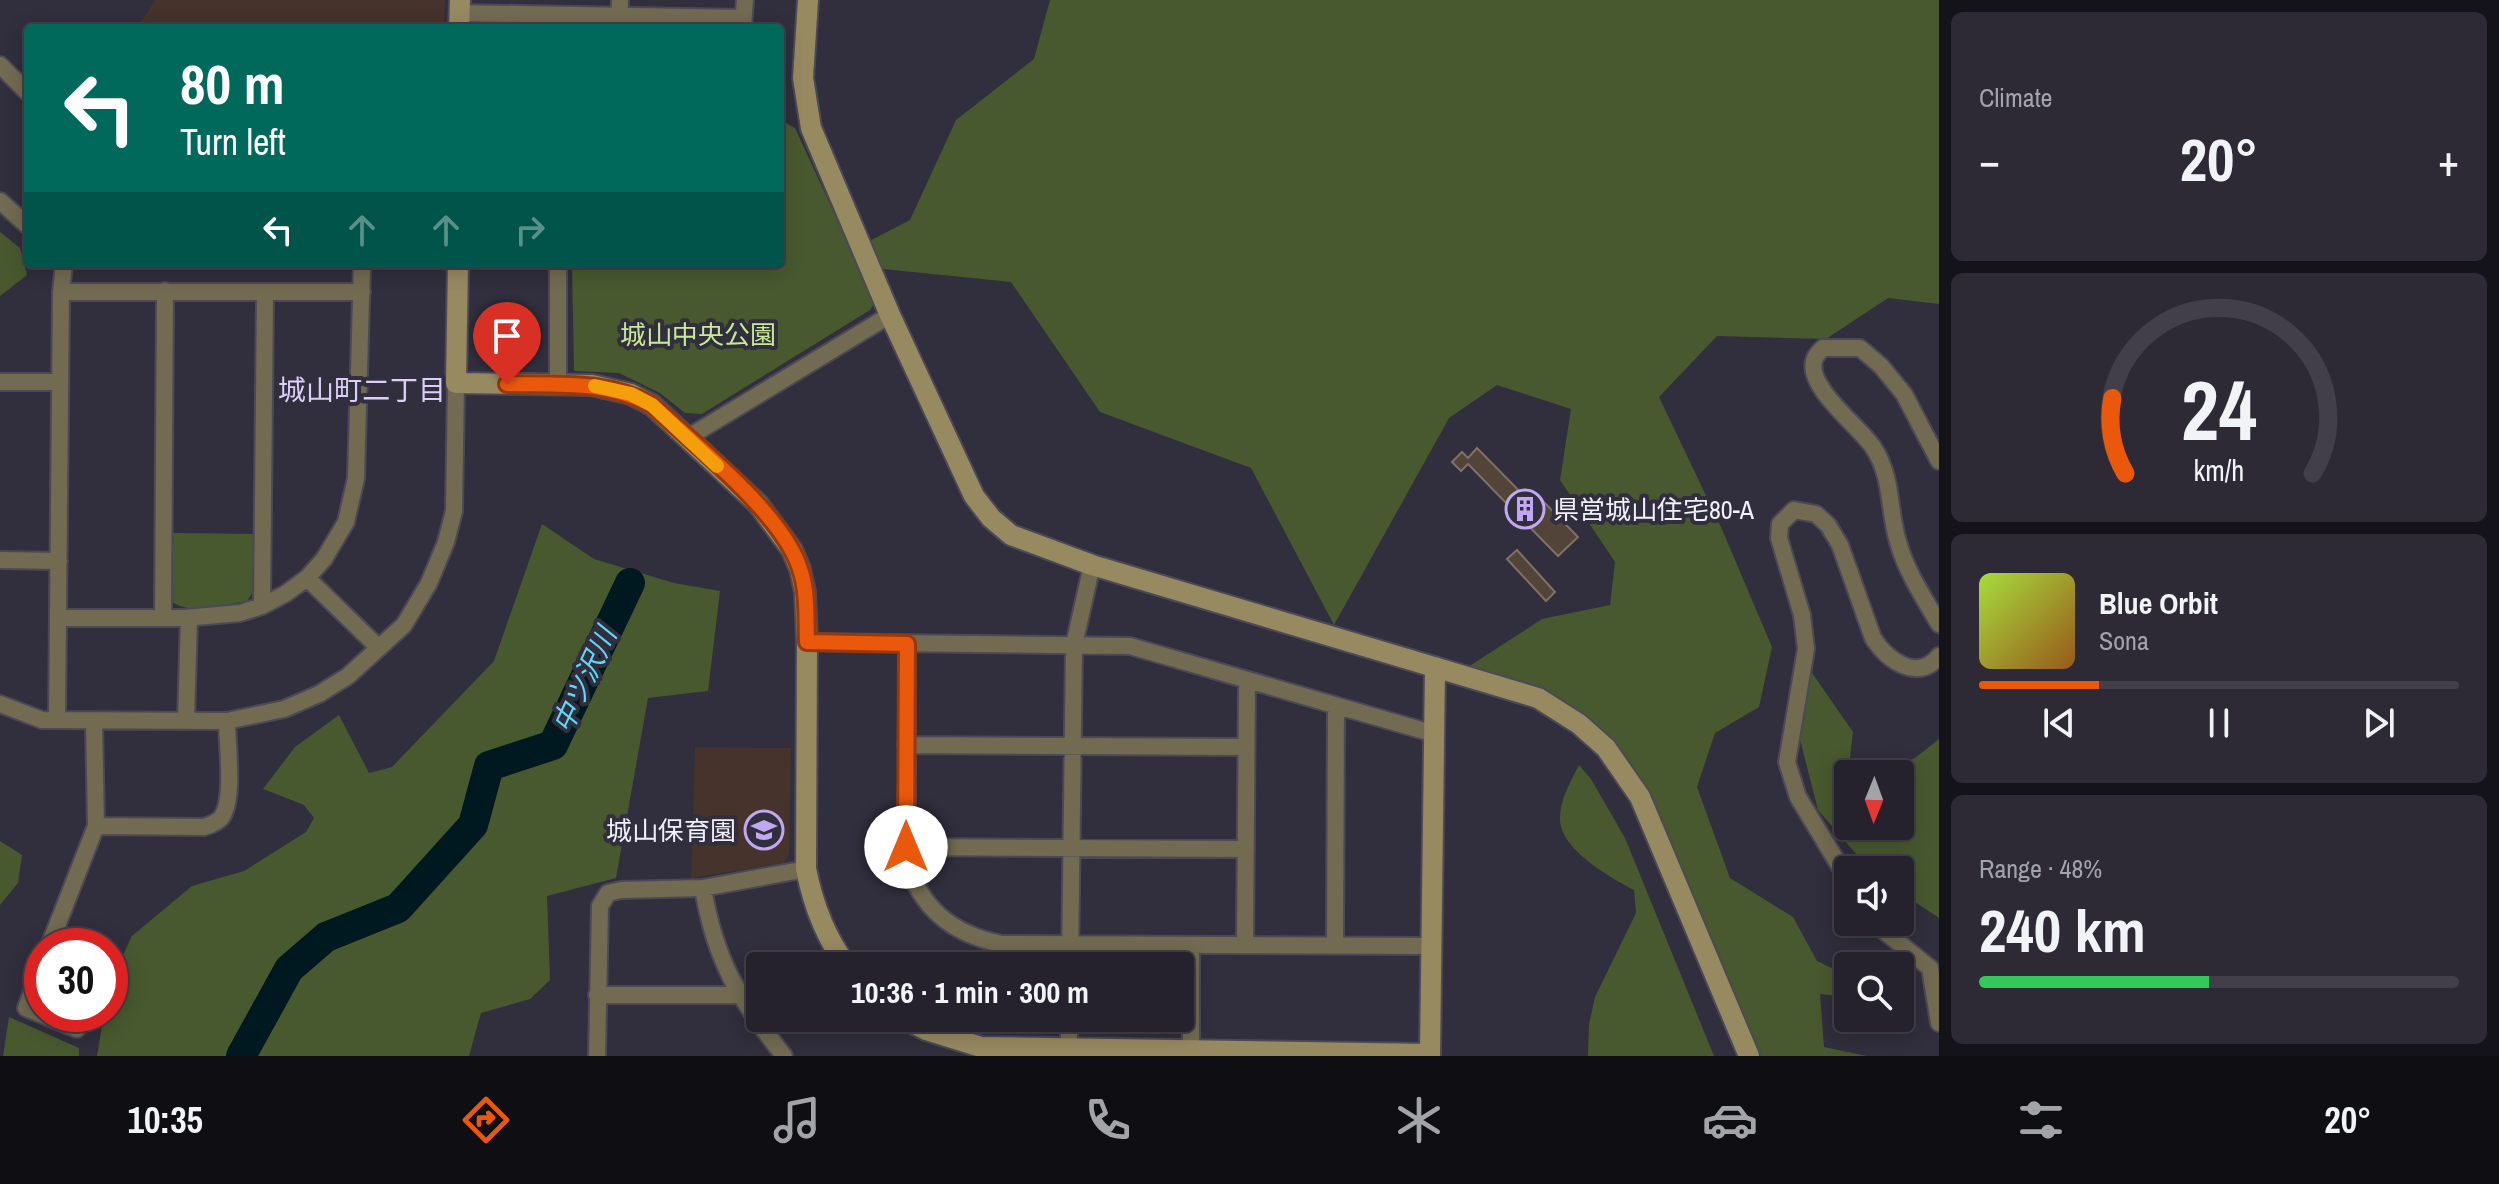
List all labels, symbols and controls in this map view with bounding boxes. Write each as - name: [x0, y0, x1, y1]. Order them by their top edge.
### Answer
- text: 80 m: [180, 46, 285, 121]
- icon: left: [48, 56, 152, 160]
- text: Climate: [1979, 80, 2052, 115]
- text: Turn left: [180, 118, 286, 166]
- text: 20°: [2180, 119, 2258, 200]
- text: −: [1979, 130, 2000, 190]
- text: +: [2438, 130, 2459, 190]
- icon: left: [256, 208, 300, 252]
- icon: ahead: [340, 208, 384, 252]
- icon: ahead: [424, 208, 468, 252]
- icon: right: [508, 208, 552, 252]
- pin: [473, 302, 541, 384]
- icon: arrive: [485, 314, 529, 358]
- park label: 城山中央公園: [620, 317, 776, 352]
- text: 24: [2181, 353, 2257, 465]
- district label: 城山町二丁目: [278, 371, 446, 409]
- text: km/h: [2194, 451, 2244, 490]
- building icon: 県営城山住宅80-A: [1504, 488, 1546, 530]
- place label: 県営城山住宅80-A: [1553, 492, 1755, 527]
- text: Blue Orbit: [2099, 583, 2218, 623]
- water label: 中ツ沢川: [543, 619, 626, 739]
- text: Sona: [2099, 623, 2149, 658]
- icon: previous: [2037, 701, 2081, 745]
- icon: pause: [2197, 701, 2241, 745]
- icon: next: [2357, 701, 2401, 745]
- north arrow: [1834, 760, 1914, 840]
- map controls: [1834, 760, 1914, 1032]
- position arrow: [864, 805, 948, 889]
- school or university icon: 城山保育園: [743, 809, 785, 851]
- place label: 城山保育園: [606, 813, 736, 848]
- text: Range · 48%: [1979, 851, 2102, 886]
- button: sound: [1834, 856, 1914, 936]
- text: 240 km: [1979, 890, 2146, 971]
- speed limit sign: 30: [24, 928, 128, 1032]
- button: search: [1834, 952, 1914, 1032]
- text: 10:36 · 1 min · 300 m: [851, 972, 1089, 1012]
- icon: directions: [458, 1092, 514, 1148]
- icon: music: [769, 1092, 825, 1148]
- icon: phone: [1080, 1092, 1136, 1148]
- icon: climate: [1391, 1092, 1447, 1148]
- icon: car: [1702, 1092, 1758, 1148]
- icon: filters: [2013, 1092, 2069, 1148]
- text: 10:35: [128, 1096, 203, 1144]
- text: 20°: [2324, 1096, 2371, 1144]

